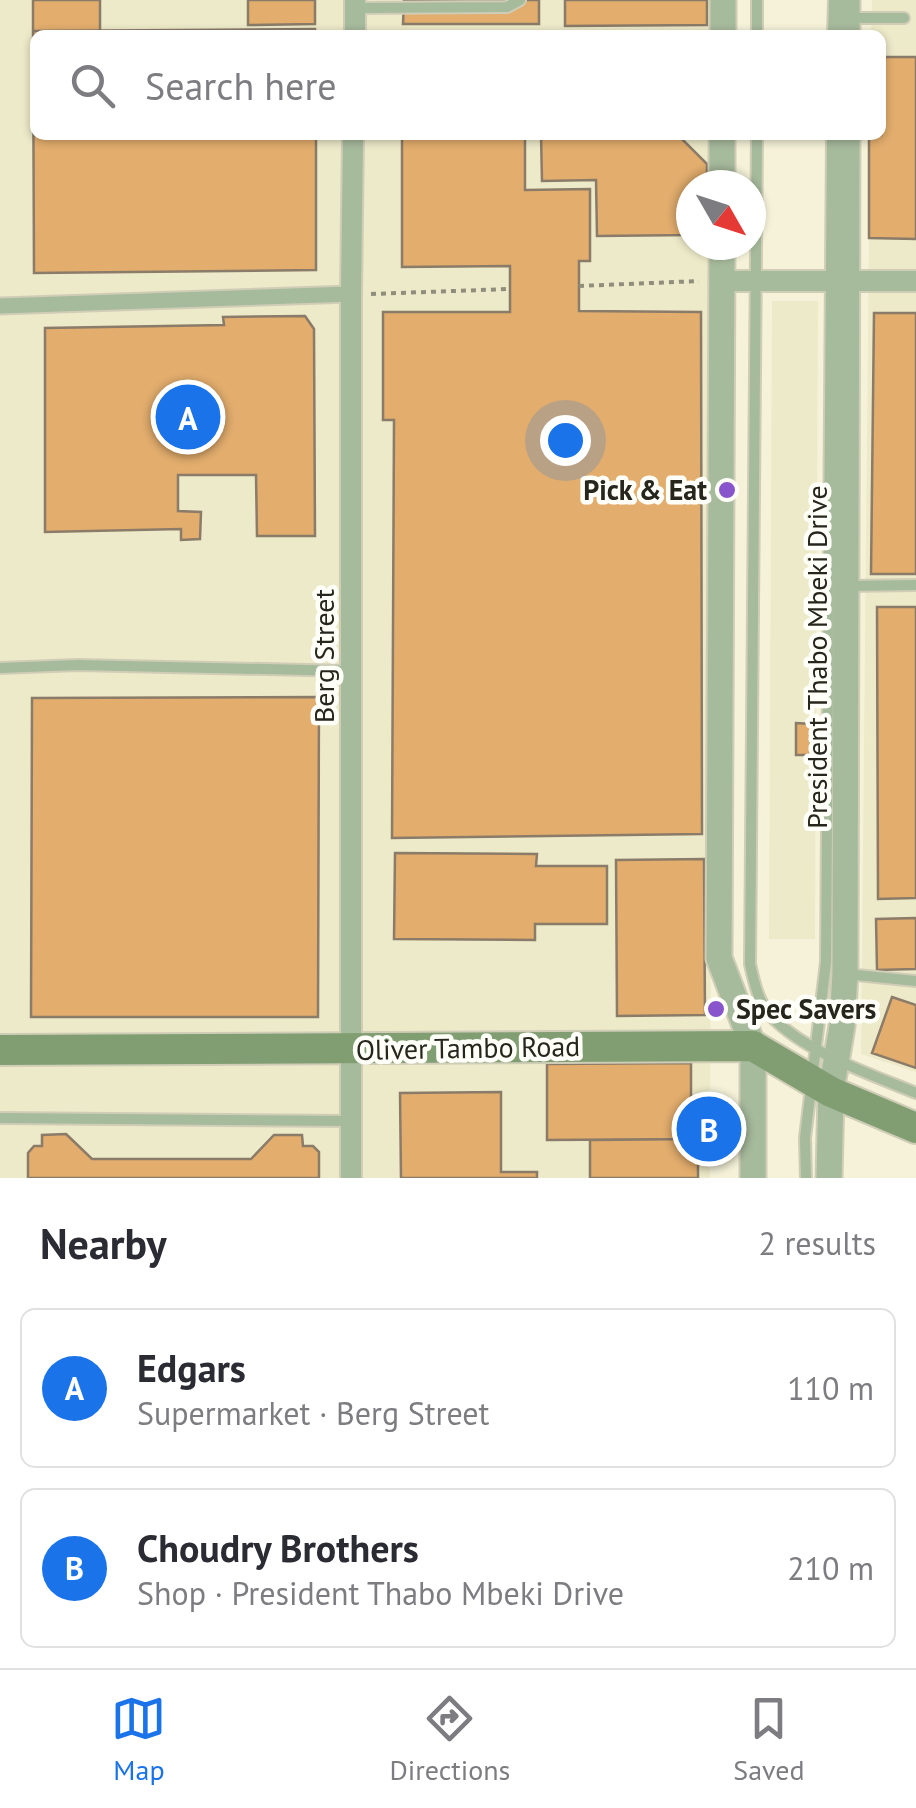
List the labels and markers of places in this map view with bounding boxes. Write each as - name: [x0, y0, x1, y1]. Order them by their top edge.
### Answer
- pin: A: [156, 380, 220, 454]
- place label: Pick & Eat: [583, 471, 707, 508]
- marker: Pick & Eat: [716, 479, 738, 501]
- place label: Spec Savers: [736, 990, 877, 1027]
- marker: Spec Savers: [705, 998, 727, 1020]
- pin: B: [676, 1092, 742, 1166]

